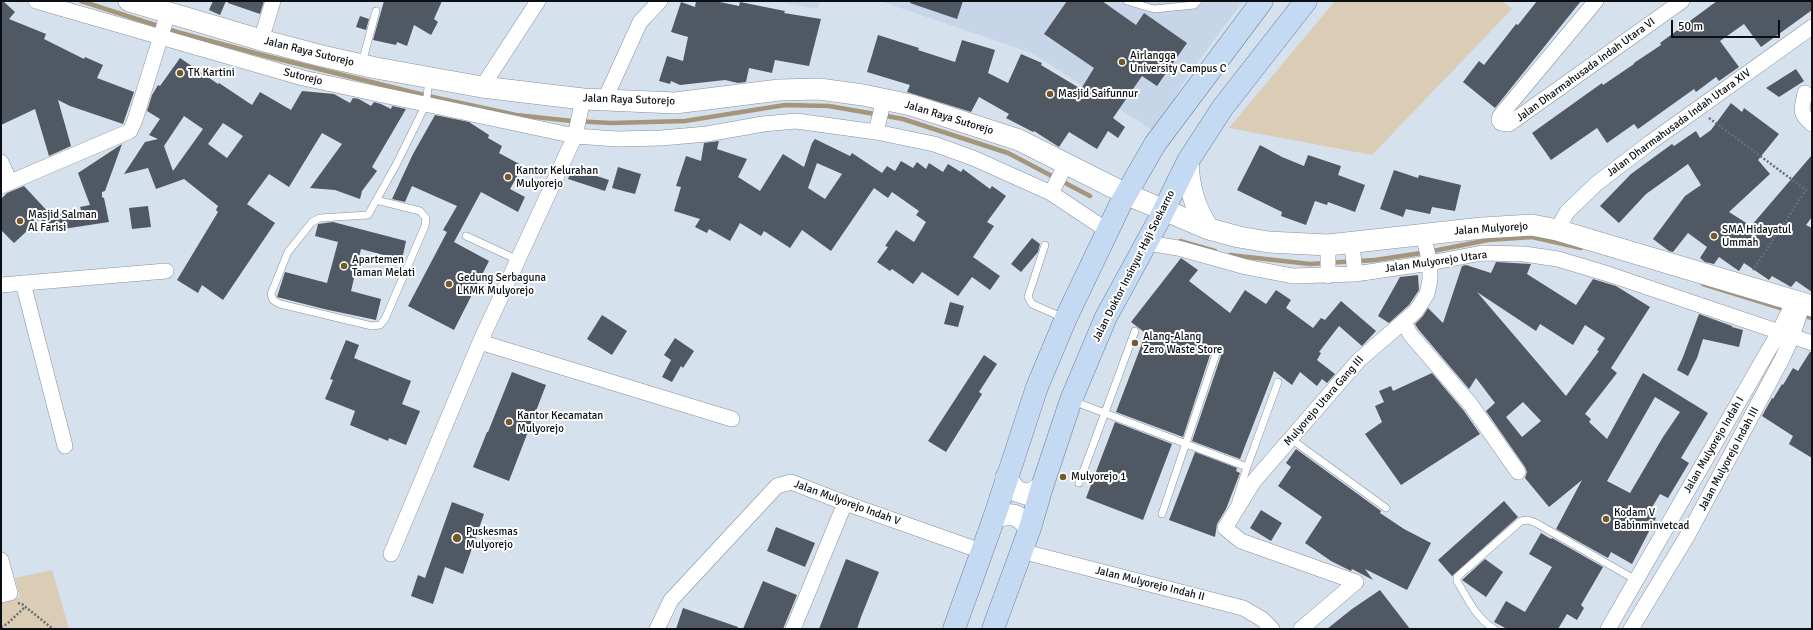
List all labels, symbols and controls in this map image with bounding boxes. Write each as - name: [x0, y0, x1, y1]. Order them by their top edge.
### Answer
- scale bar: [1673, 12, 1782, 38]
- street label: Jalan Dharmahusada Indah Utara VI: [1514, 15, 1658, 125]
- text: 50 m: [1678, 19, 1703, 34]
- street label: Jalan Raya Sutorejo: [263, 34, 355, 70]
- place label: Airlangga University Campus C: [1130, 49, 1226, 75]
- marker: Airlangga University Campus C: [1117, 57, 1127, 67]
- place label: TK Kartini: [188, 66, 235, 80]
- street label: Sutorejo: [282, 66, 324, 88]
- street label: Jalan Dharmahusada Indah Utara XIV: [1605, 66, 1753, 180]
- marker: TK Kartini: [175, 68, 185, 78]
- place label: Masjid Saifunnur: [1058, 87, 1138, 101]
- marker: Masjid Saifunnur: [1045, 89, 1055, 99]
- street label: Jalan Raya Sutorejo: [583, 92, 675, 108]
- street label: Jalan Raya Sutorejo: [903, 98, 995, 138]
- place label: Kantor Kelurahan Mulyorejo: [516, 164, 598, 190]
- marker: Kantor Kelurahan Mulyorejo: [503, 172, 513, 182]
- street label: Jalan Doktor Insinyur Haji Soekarno: [1090, 188, 1178, 344]
- place label: Masjid Salman Al Farisi: [28, 208, 97, 234]
- marker: Masjid Salman Al Farisi: [15, 216, 25, 226]
- street label: Jalan Mulyorejo: [1453, 220, 1529, 238]
- place label: SMA Hidayatul Ummah: [1722, 223, 1791, 249]
- marker: SMA Hidayatul Ummah: [1709, 231, 1719, 241]
- street label: Jalan Mulyorejo Utara: [1384, 248, 1488, 276]
- place label: Apartemen Taman Melati: [352, 253, 415, 279]
- marker: Apartemen Taman Melati: [339, 261, 349, 271]
- place label: Gedung Serbaguna LKMK Mulyorejo: [457, 271, 546, 297]
- marker: Gedung Serbaguna LKMK Mulyorejo: [444, 279, 454, 289]
- place label: Alang-Alang Zero Waste Store: [1143, 330, 1222, 356]
- marker: Alang-Alang Zero Waste Store: [1130, 338, 1140, 348]
- street label: Mulyorejo Utara Gang III: [1281, 353, 1367, 449]
- street label: Jalan Mulyorejo Indah I: [1681, 394, 1747, 496]
- street label: Jalan Mulyorejo Indah III: [1696, 405, 1762, 513]
- place label: Kantor Kecamatan Mulyorejo: [517, 409, 603, 435]
- marker: Kantor Kecamatan Mulyorejo: [504, 417, 514, 427]
- place label: Mulyorejo 1: [1071, 470, 1126, 484]
- marker: Mulyorejo 1: [1058, 472, 1068, 482]
- street label: Jalan Mulyorejo Indah V: [792, 478, 902, 528]
- place label: Kodam V Babinminvetcad: [1614, 506, 1689, 532]
- marker: Kodam V Babinminvetcad: [1601, 514, 1611, 524]
- place label: Puskesmas Mulyorejo: [466, 525, 518, 551]
- marker: Puskesmas Mulyorejo: [451, 532, 463, 544]
- street label: Jalan Mulyorejo Indah II: [1094, 564, 1206, 604]

